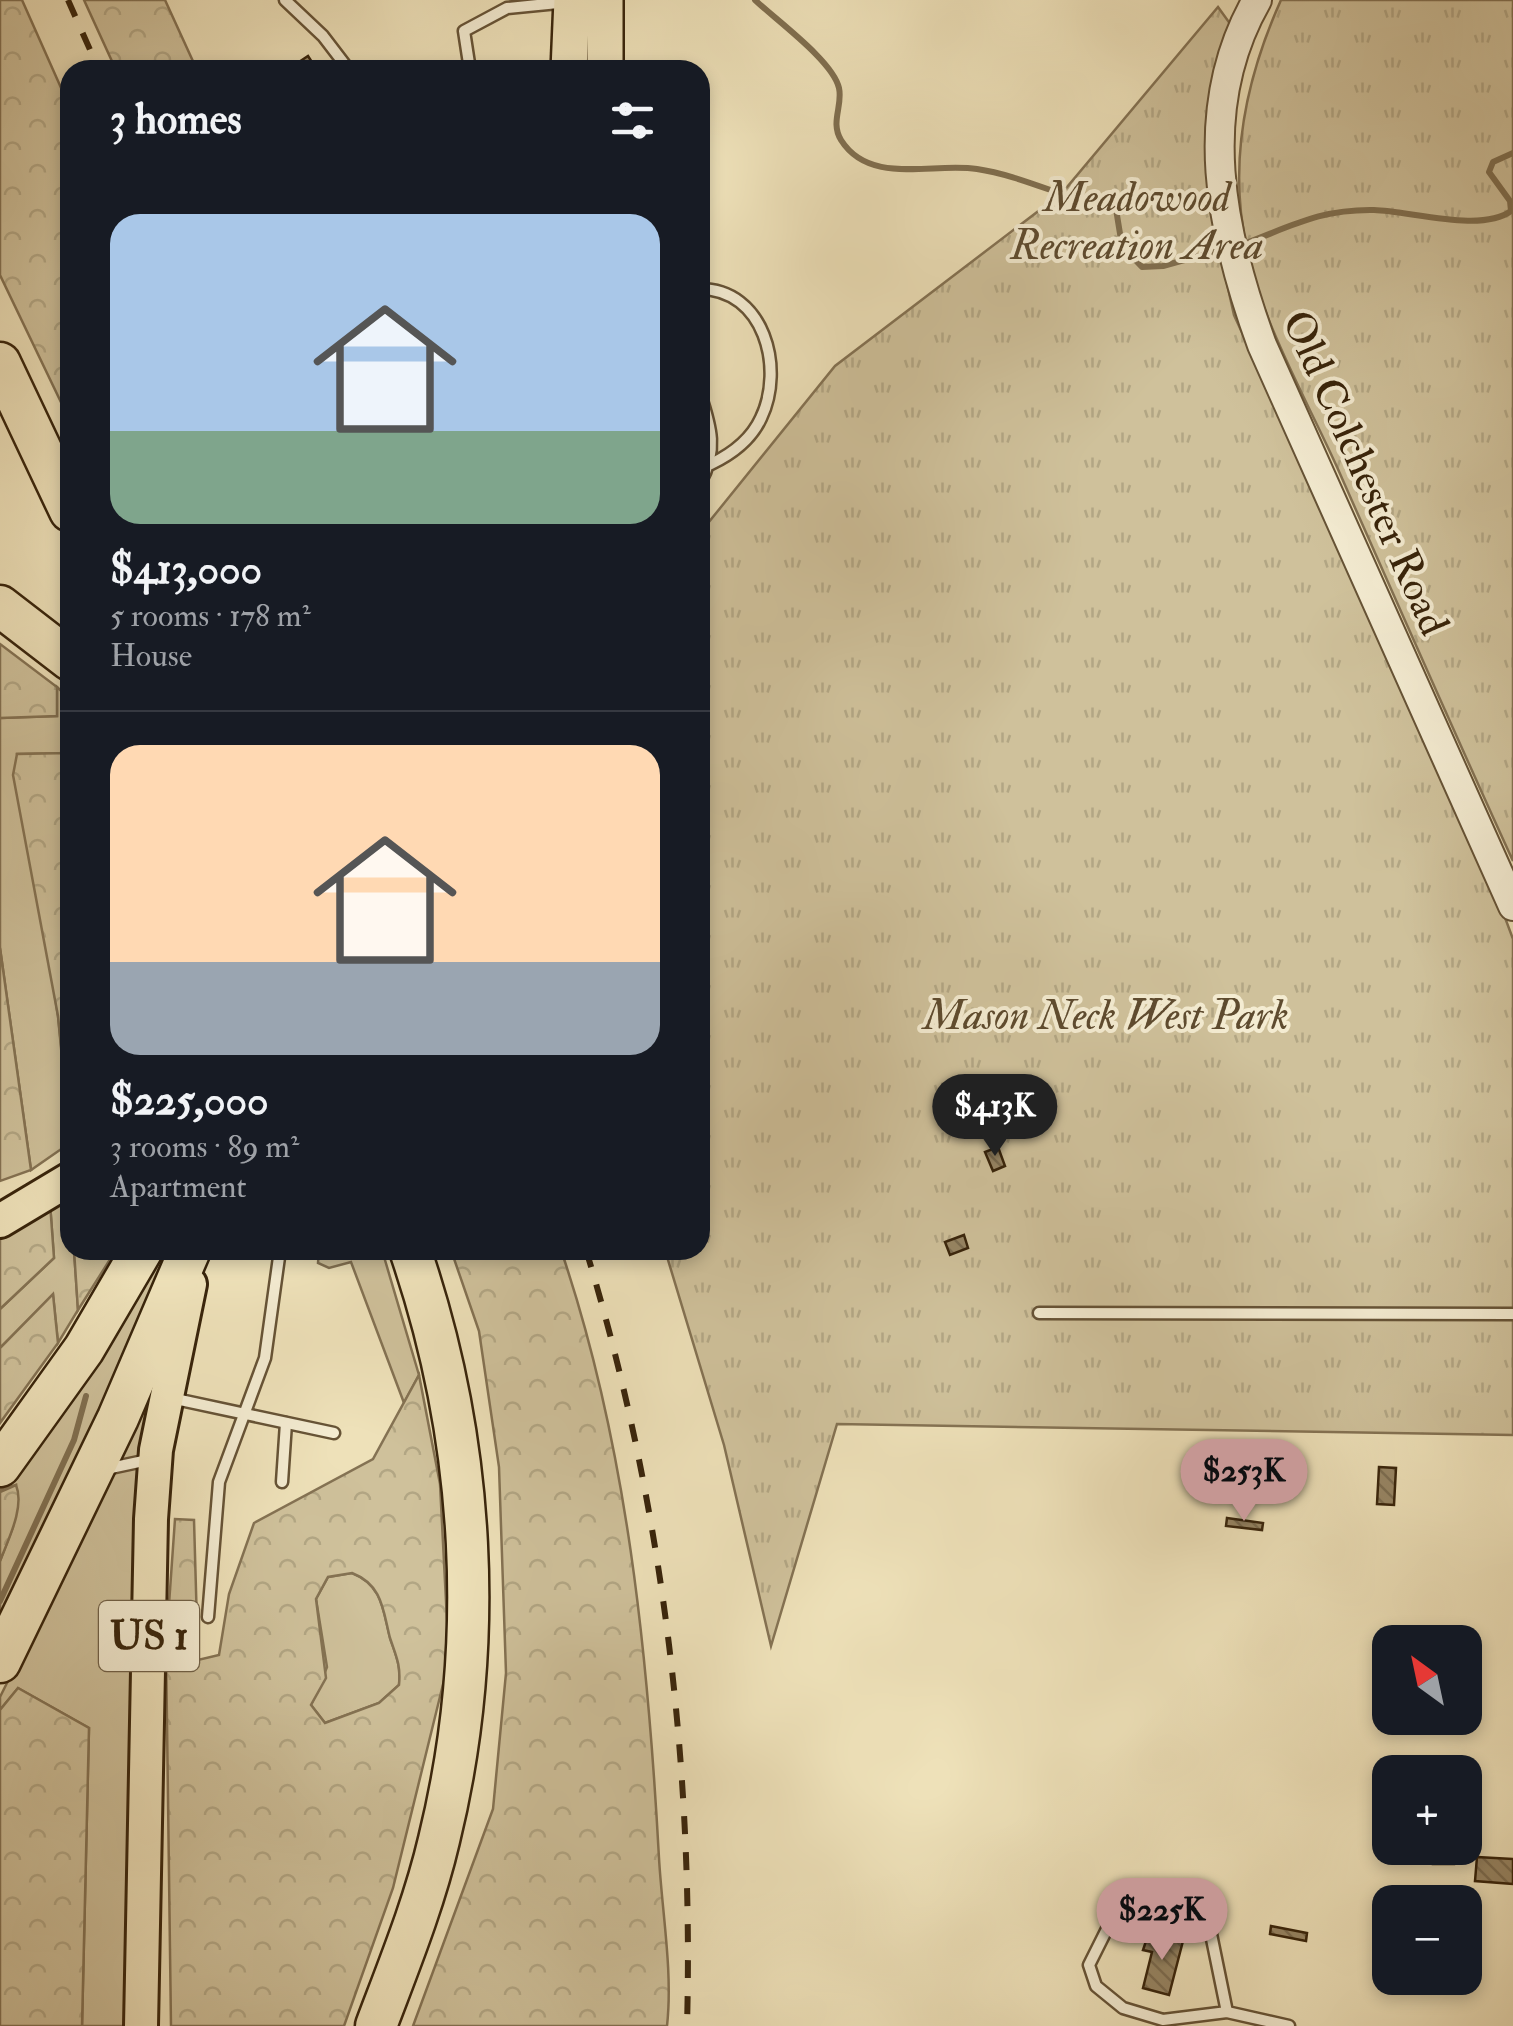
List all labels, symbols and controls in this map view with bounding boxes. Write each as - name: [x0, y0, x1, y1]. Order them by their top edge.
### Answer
- icon: filters: [605, 93, 660, 148]
- text: 3 homes: [110, 94, 242, 146]
- park label: Meadowood Recreation Area: [1009, 172, 1264, 272]
- icon: home: [295, 279, 475, 459]
- street label: Old Colchester Road: [1270, 303, 1460, 644]
- text: $413,000: [110, 544, 262, 596]
- text: 5 rooms · 178 m²: [110, 596, 311, 636]
- text: House: [110, 636, 192, 676]
- icon: home: [295, 810, 475, 990]
- park label: Mason Neck West Park: [920, 990, 1289, 1042]
- pin: $413K: [925, 1074, 1065, 1159]
- text: $225,000: [110, 1075, 269, 1127]
- text: $413K: [954, 1086, 1036, 1126]
- text: 3 rooms · 89 m²: [110, 1127, 299, 1167]
- text: Apartment: [110, 1167, 247, 1207]
- pin: $253K: [1174, 1439, 1314, 1524]
- text: $253K: [1203, 1451, 1285, 1491]
- road number: US 1: [99, 1601, 199, 1671]
- north arrow: [1372, 1625, 1482, 1735]
- map controls: [1372, 1625, 1482, 1995]
- button: +: [1372, 1755, 1482, 1865]
- pin: $225K: [1092, 1878, 1232, 1963]
- button: −: [1372, 1885, 1482, 1995]
- text: $225K: [1119, 1890, 1205, 1930]

